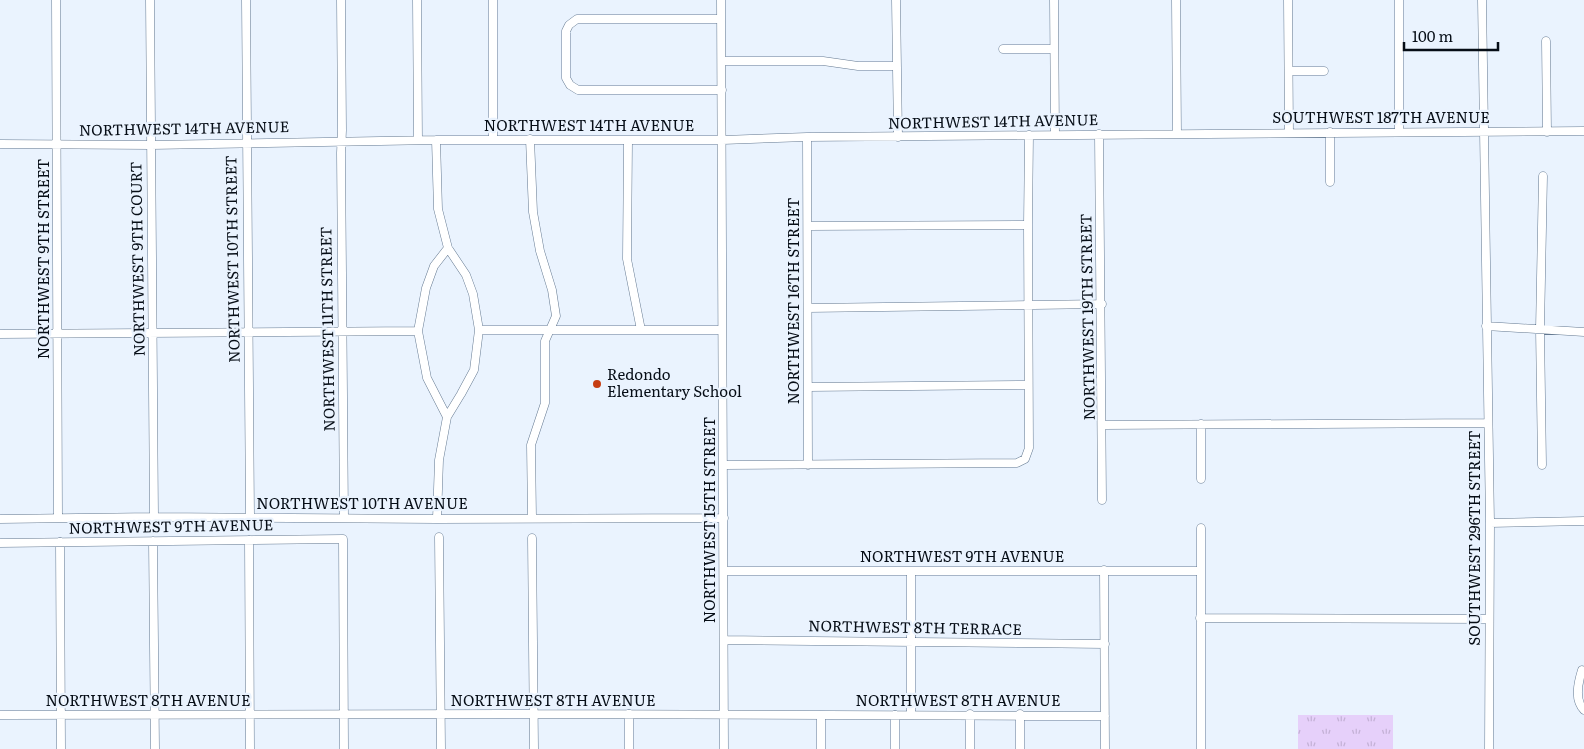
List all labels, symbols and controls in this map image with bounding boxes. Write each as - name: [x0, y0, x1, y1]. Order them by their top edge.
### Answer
- scale bar: [1404, 20, 1498, 52]
- text: 100 m: [1412, 24, 1453, 47]
- street label: SOUTHWEST 187TH AVENUE: [1272, 105, 1490, 128]
- street label: NORTHWEST 14TH AVENUE: [888, 107, 1098, 134]
- street label: NORTHWEST 14TH AVENUE: [484, 113, 694, 136]
- street label: NORTHWEST 14TH AVENUE: [79, 114, 289, 141]
- street label: NORTHWEST 10TH STREET: [218, 155, 245, 363]
- street label: NORTHWEST 9TH STREET: [31, 159, 54, 359]
- street label: NORTHWEST 9TH COURT: [123, 161, 150, 357]
- street label: NORTHWEST 16TH STREET: [781, 198, 804, 404]
- street label: NORTHWEST 19TH STREET: [1073, 213, 1100, 421]
- street label: NORTHWEST 11TH STREET: [313, 226, 340, 432]
- place label: Redondo Elementary School: [607, 362, 742, 402]
- marker: Redondo Elementary School: [591, 378, 603, 390]
- street label: NORTHWEST 15TH STREET: [697, 417, 720, 623]
- street label: SOUTHWEST 296TH STREET: [1462, 430, 1485, 646]
- street label: NORTHWEST 10TH AVENUE: [256, 491, 468, 514]
- street label: NORTHWEST 9TH AVENUE: [69, 512, 273, 539]
- street label: NORTHWEST 9TH AVENUE: [860, 544, 1064, 567]
- street label: NORTHWEST 8TH TERRACE: [808, 613, 1022, 640]
- street label: NORTHWEST 8TH AVENUE: [46, 688, 250, 711]
- street label: NORTHWEST 8TH AVENUE: [451, 688, 655, 711]
- street label: NORTHWEST 8TH AVENUE: [856, 688, 1060, 711]

